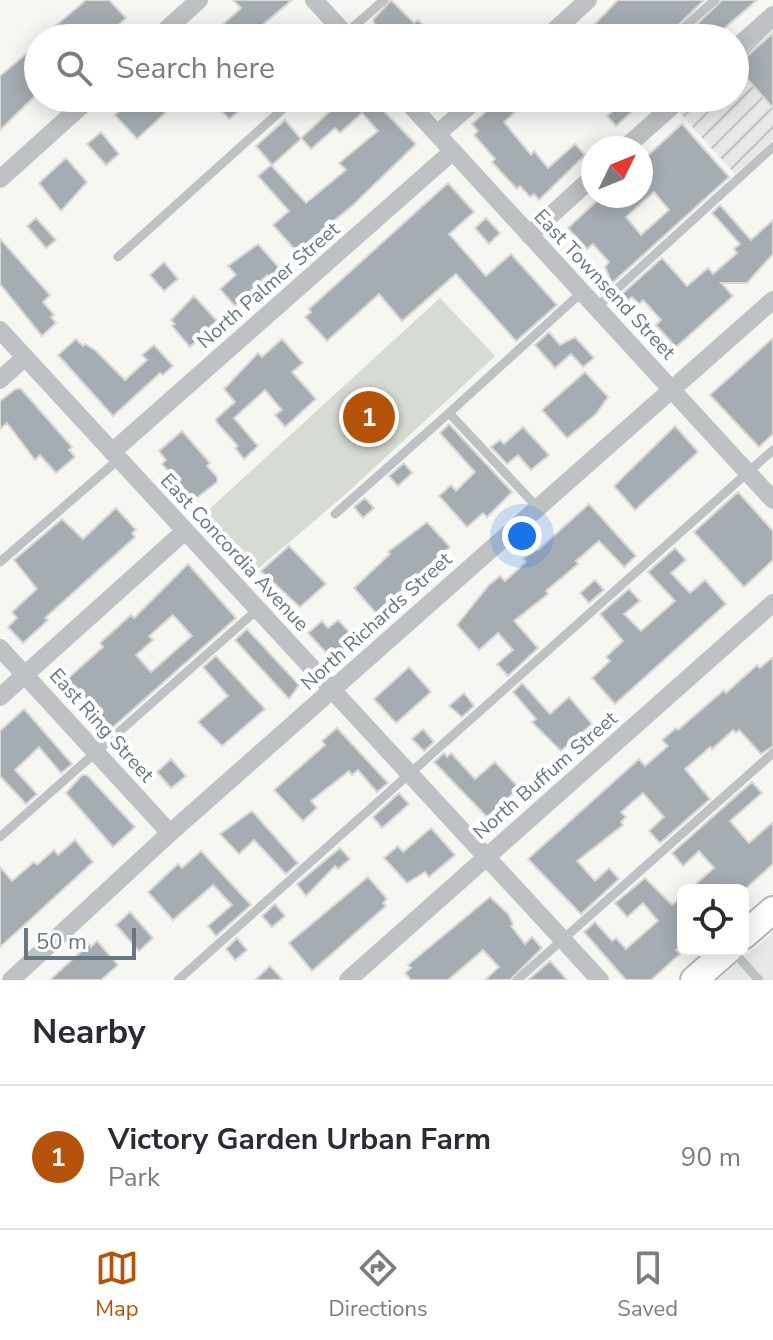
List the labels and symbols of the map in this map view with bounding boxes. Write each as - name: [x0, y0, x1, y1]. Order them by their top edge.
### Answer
- north arrow: [581, 136, 653, 208]
- street label: East Townsend Street: [528, 203, 682, 366]
- street label: North Palmer Street: [191, 215, 346, 355]
- pin: 1: [343, 387, 395, 447]
- street label: East Concordia Avenue: [154, 468, 315, 637]
- your location: [502, 516, 542, 556]
- street label: North Richards Street: [295, 546, 458, 696]
- street label: East Ring Street: [43, 663, 161, 789]
- street label: North Buffum Street: [467, 705, 624, 846]
- scale bar: [24, 924, 136, 960]

